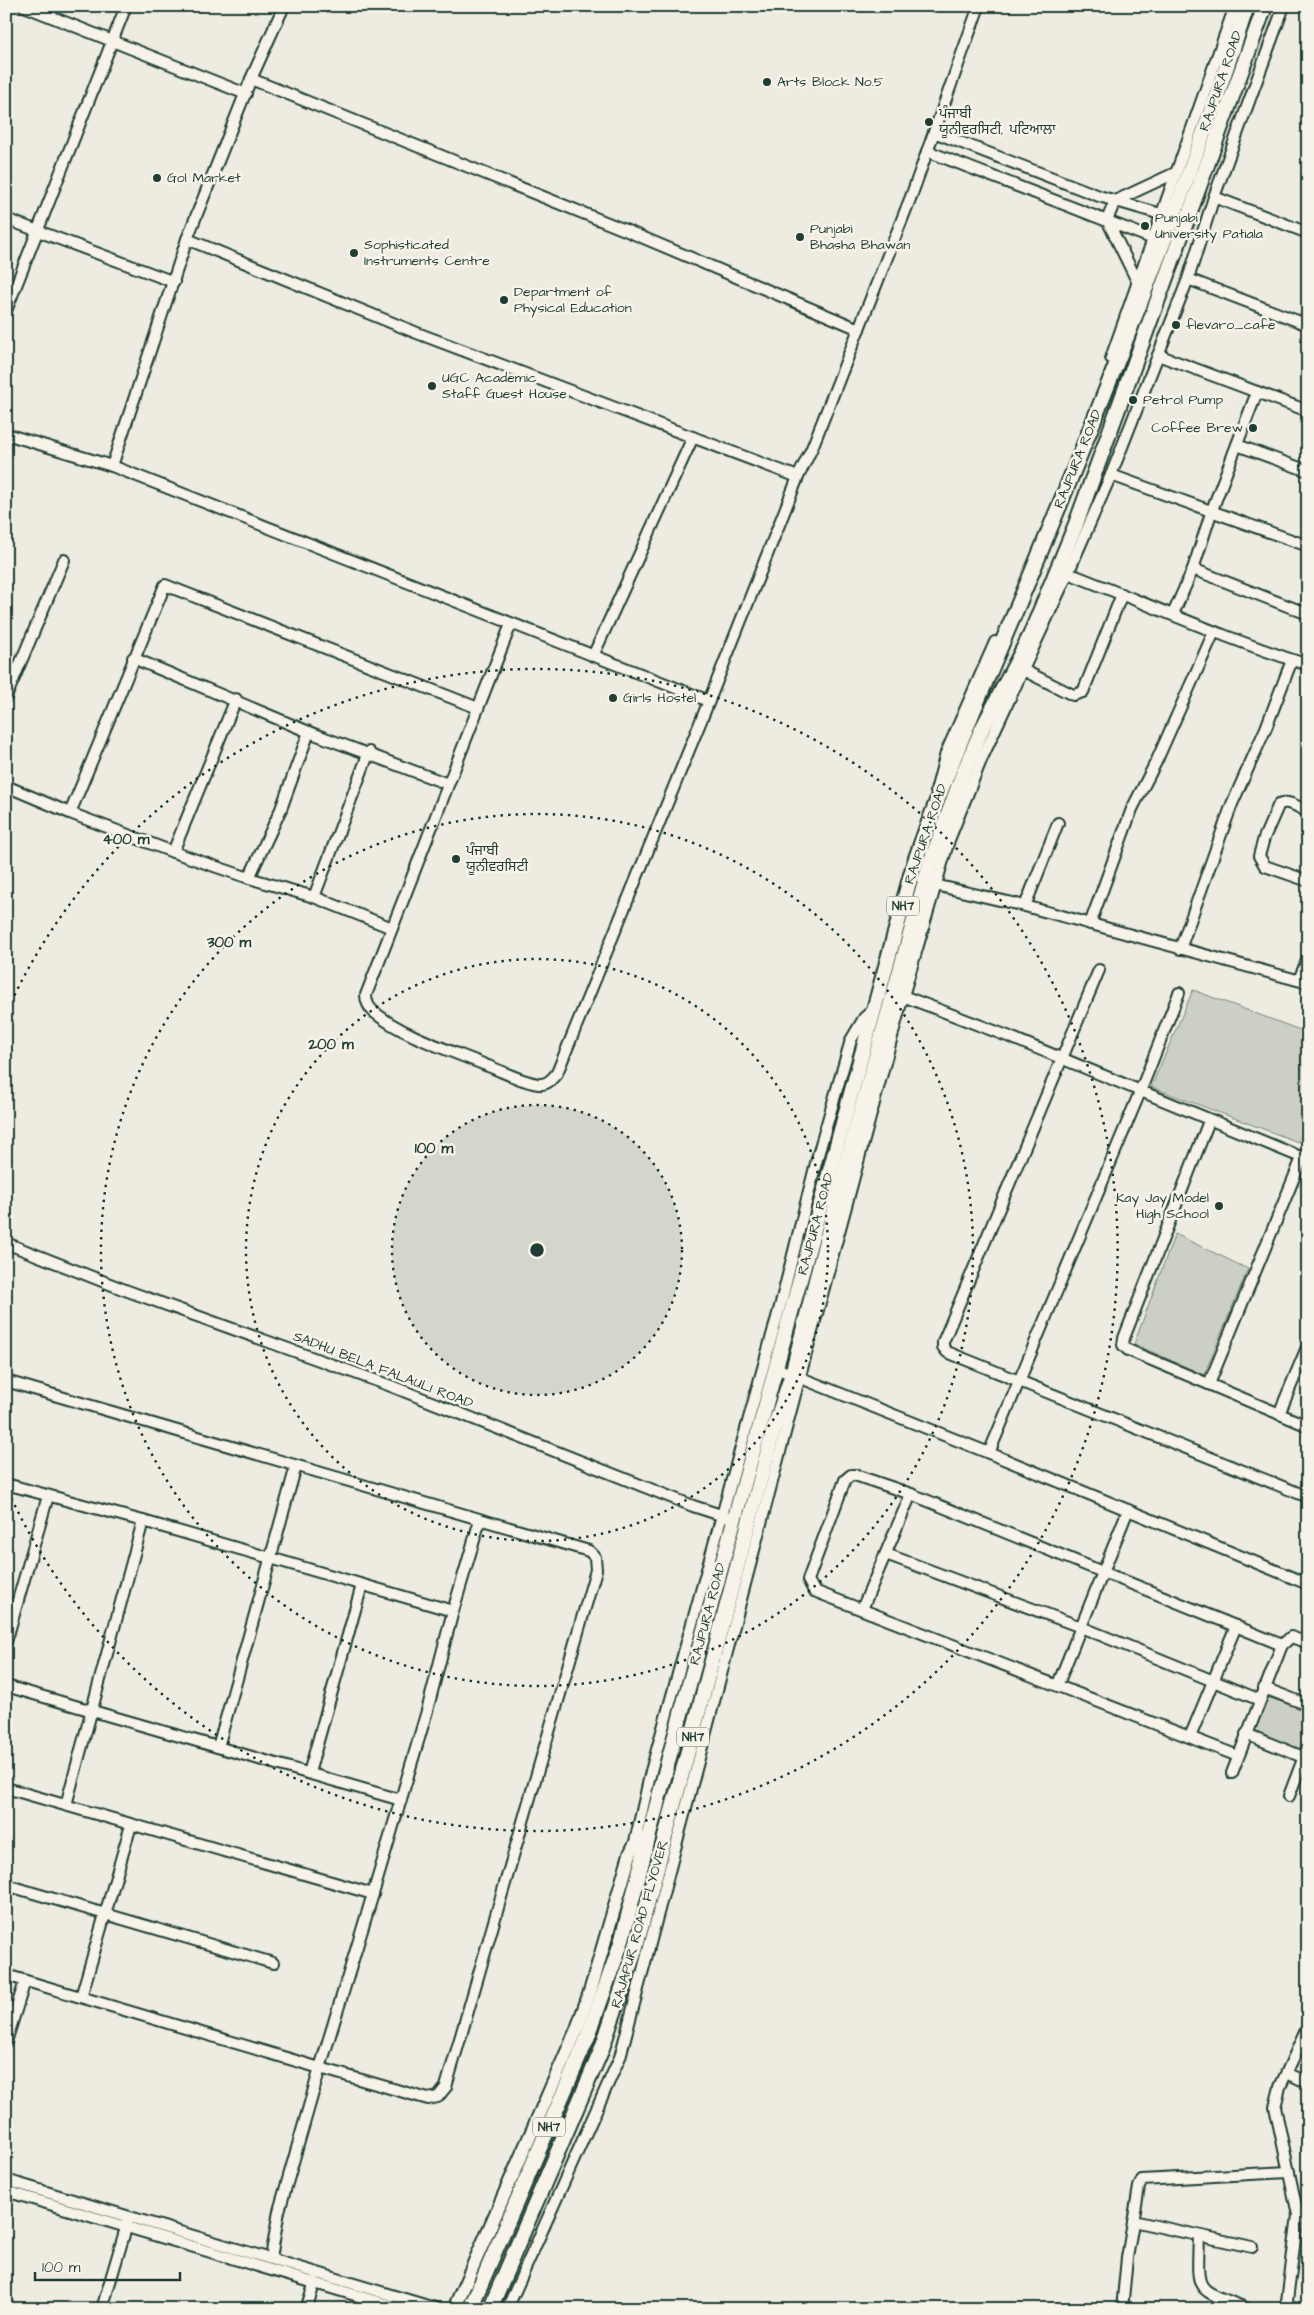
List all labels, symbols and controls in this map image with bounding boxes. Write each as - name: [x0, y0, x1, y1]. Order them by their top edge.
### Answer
- street label: RAJPURA ROAD: [1194, 28, 1248, 134]
- place label: Arts Block No.5: [777, 72, 884, 92]
- marker: Arts Block No.5: [761, 76, 773, 88]
- place label: ਪੰਜਾਬੀ ਯੂਨੀਵਰਸਿਟੀ, ਪਟਿਆਲਾ: [938, 104, 1056, 140]
- marker: ਪੰਜਾਬੀ ਯੂਨੀਵਰਸਿਟੀ, ਪਟਿਆਲਾ: [923, 116, 935, 128]
- place label: Gol Market: [167, 168, 241, 188]
- marker: Gol Market: [151, 172, 163, 184]
- place label: Punjabi University Patiala: [1155, 208, 1263, 244]
- place label: Punjabi Bhasha Bhawan: [810, 219, 910, 255]
- marker: Punjabi University Patiala: [1139, 220, 1151, 232]
- marker: Punjabi Bhasha Bhawan: [794, 231, 806, 243]
- place label: Sophisticated Instruments Centre: [364, 235, 490, 271]
- marker: Sophisticated Instruments Centre: [348, 247, 360, 259]
- place label: Department of Physical Education: [514, 282, 632, 318]
- marker: Department of Physical Education: [498, 294, 510, 306]
- place label: flevaro_cafe: [1186, 315, 1276, 335]
- marker: flevaro_cafe: [1170, 319, 1182, 331]
- place label: UGC Academic Staff Guest House: [442, 368, 567, 404]
- marker: UGC Academic Staff Guest House: [426, 380, 438, 392]
- place label: Petrol Pump: [1143, 390, 1224, 410]
- marker: Petrol Pump: [1127, 394, 1139, 406]
- street label: RAJPURA ROAD: [1049, 407, 1107, 511]
- place label: Coffee Brew: [1151, 418, 1243, 438]
- marker: Coffee Brew: [1247, 422, 1259, 434]
- place label: Girls Hostel: [623, 688, 696, 708]
- marker: Girls Hostel: [607, 692, 619, 704]
- street label: RAJPURA ROAD: [899, 781, 953, 887]
- text: 400 m: [103, 829, 150, 850]
- place label: ਪੰਜਾਬੀ ਯੂਨੀਵਰਸਿਟੀ: [465, 841, 528, 877]
- marker: ਪੰਜਾਬੀ ਯੂਨੀਵਰਸਿਟੀ: [450, 853, 462, 865]
- road number: NH7: [887, 896, 919, 916]
- text: 300 m: [206, 932, 251, 953]
- text: 200 m: [307, 1034, 354, 1055]
- text: 100 m: [415, 1138, 454, 1159]
- street label: RAJPURA ROAD: [793, 1171, 839, 1277]
- place label: Kay Jay Model High School: [1116, 1188, 1209, 1224]
- marker: Kay Jay Model High School: [1213, 1200, 1225, 1212]
- centre of rings: [528, 1241, 546, 1259]
- street label: SADHU BELA FALAULI ROAD: [290, 1326, 476, 1414]
- street label: RAJPURA ROAD: [685, 1561, 731, 1667]
- road number: NH7: [677, 1728, 709, 1746]
- street label: RAJAPUR ROAD FLYOVER: [606, 1838, 674, 2010]
- road number: NH7: [533, 2118, 565, 2136]
- scale bar: [35, 2250, 180, 2282]
- text: 100 m: [42, 2257, 81, 2278]

